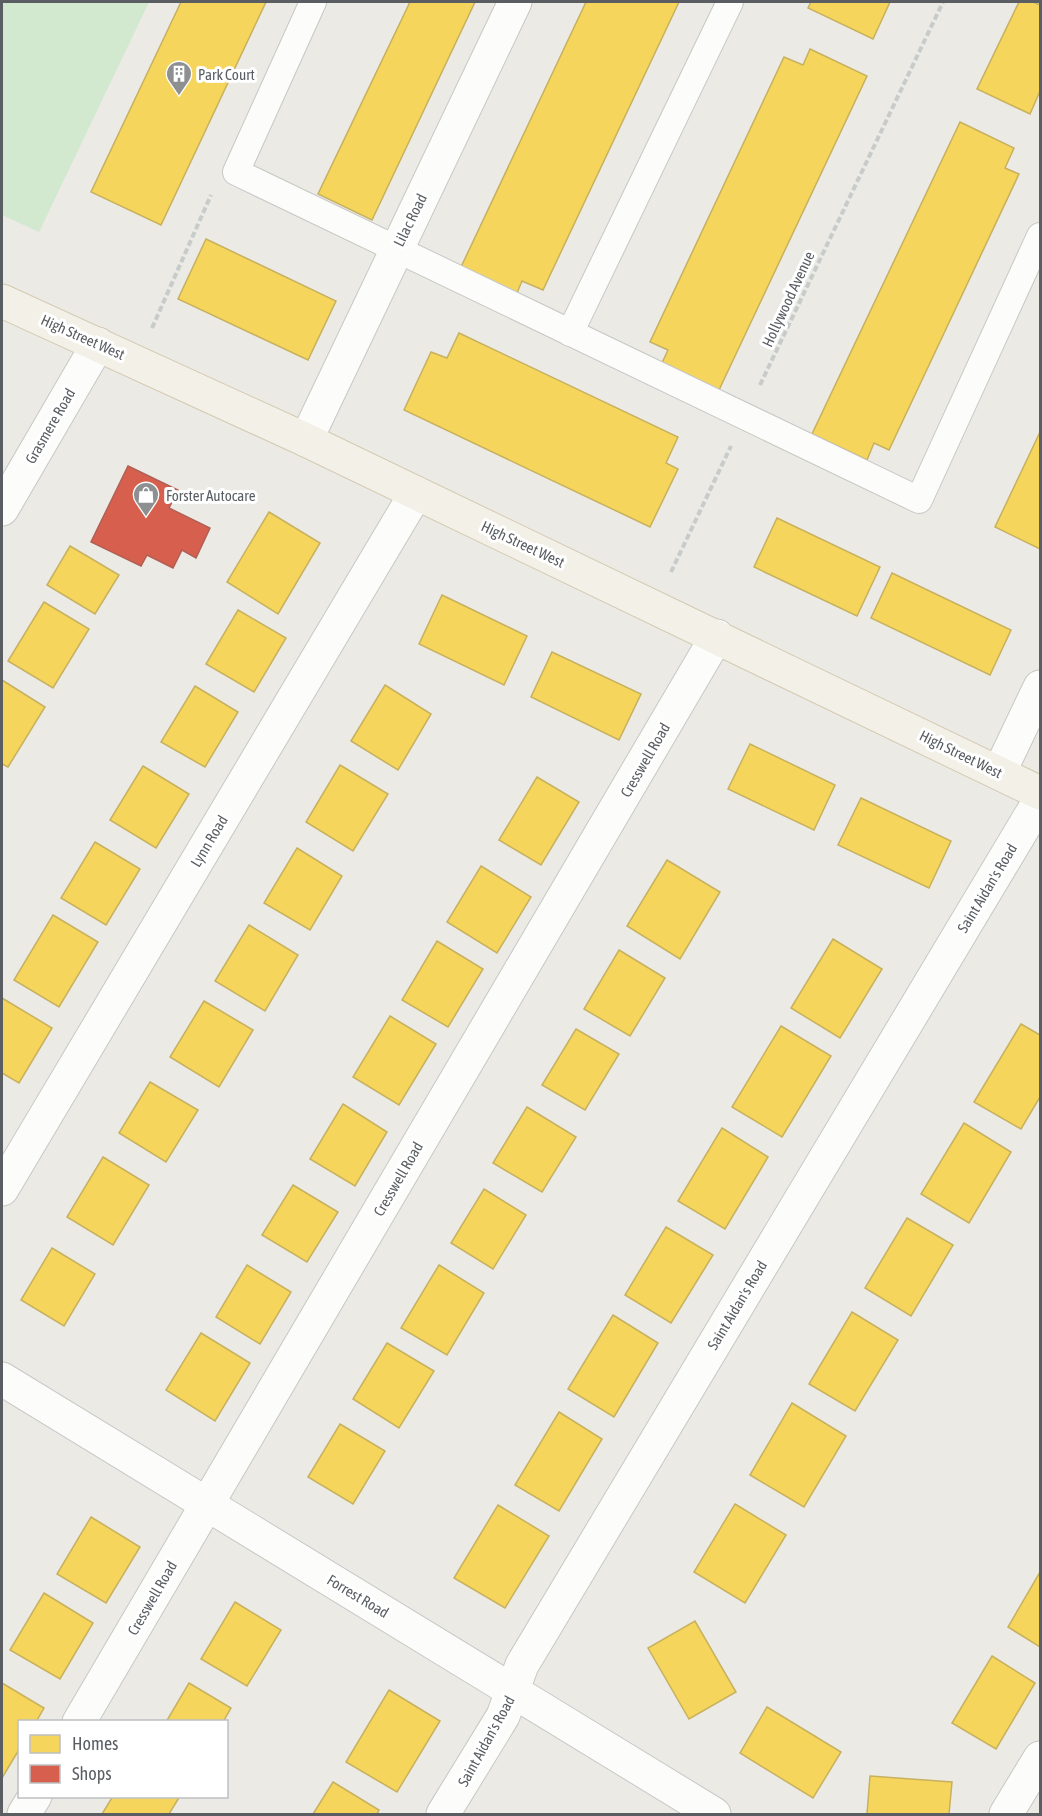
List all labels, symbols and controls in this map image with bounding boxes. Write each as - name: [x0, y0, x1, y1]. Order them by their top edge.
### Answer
- building icon: Park Court: [164, 59, 194, 97]
- place label: Park Court: [198, 66, 255, 83]
- street label: Lilac Road: [390, 191, 430, 249]
- street label: Hollywood Avenue: [758, 248, 818, 349]
- street label: High Street West: [39, 311, 127, 363]
- street label: Grasmere Road: [22, 385, 78, 467]
- shop icon: Forster Autocare: [131, 480, 161, 518]
- place label: Forster Autocare: [166, 487, 256, 504]
- street label: High Street West: [479, 517, 567, 571]
- street label: Cresswell Road: [617, 720, 673, 800]
- street label: High Street West: [917, 727, 1005, 781]
- street label: Lynn Road: [187, 812, 231, 870]
- street label: Saint Aidan's Road: [954, 840, 1020, 936]
- street label: Cresswell Road: [370, 1139, 426, 1219]
- street label: Saint Aidan's Road: [704, 1257, 770, 1353]
- street label: Cresswell Road: [124, 1558, 180, 1638]
- street label: Forrest Road: [324, 1571, 392, 1621]
- street label: Saint Aidan's Road: [454, 1693, 518, 1789]
- legend: [18, 1720, 228, 1798]
- text: Homes: [72, 1733, 118, 1754]
- text: Shops: [72, 1763, 112, 1784]

